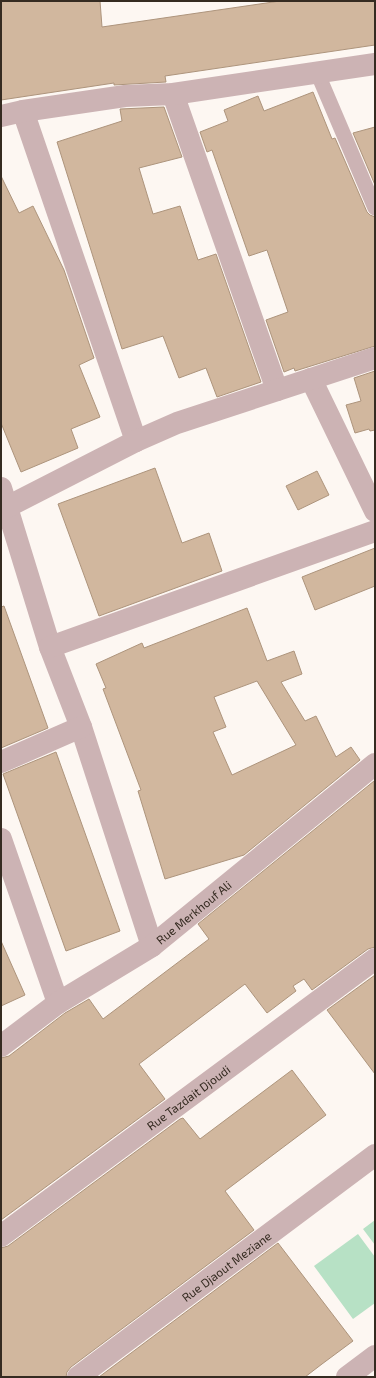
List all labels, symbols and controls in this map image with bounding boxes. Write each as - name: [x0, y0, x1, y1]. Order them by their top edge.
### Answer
- street label: Rue Merkhouf Ali: [153, 877, 234, 947]
- street label: Rue Tazdait Djoudi: [144, 1062, 233, 1133]
- street label: Rue Djaout Meziane: [179, 1228, 274, 1304]

